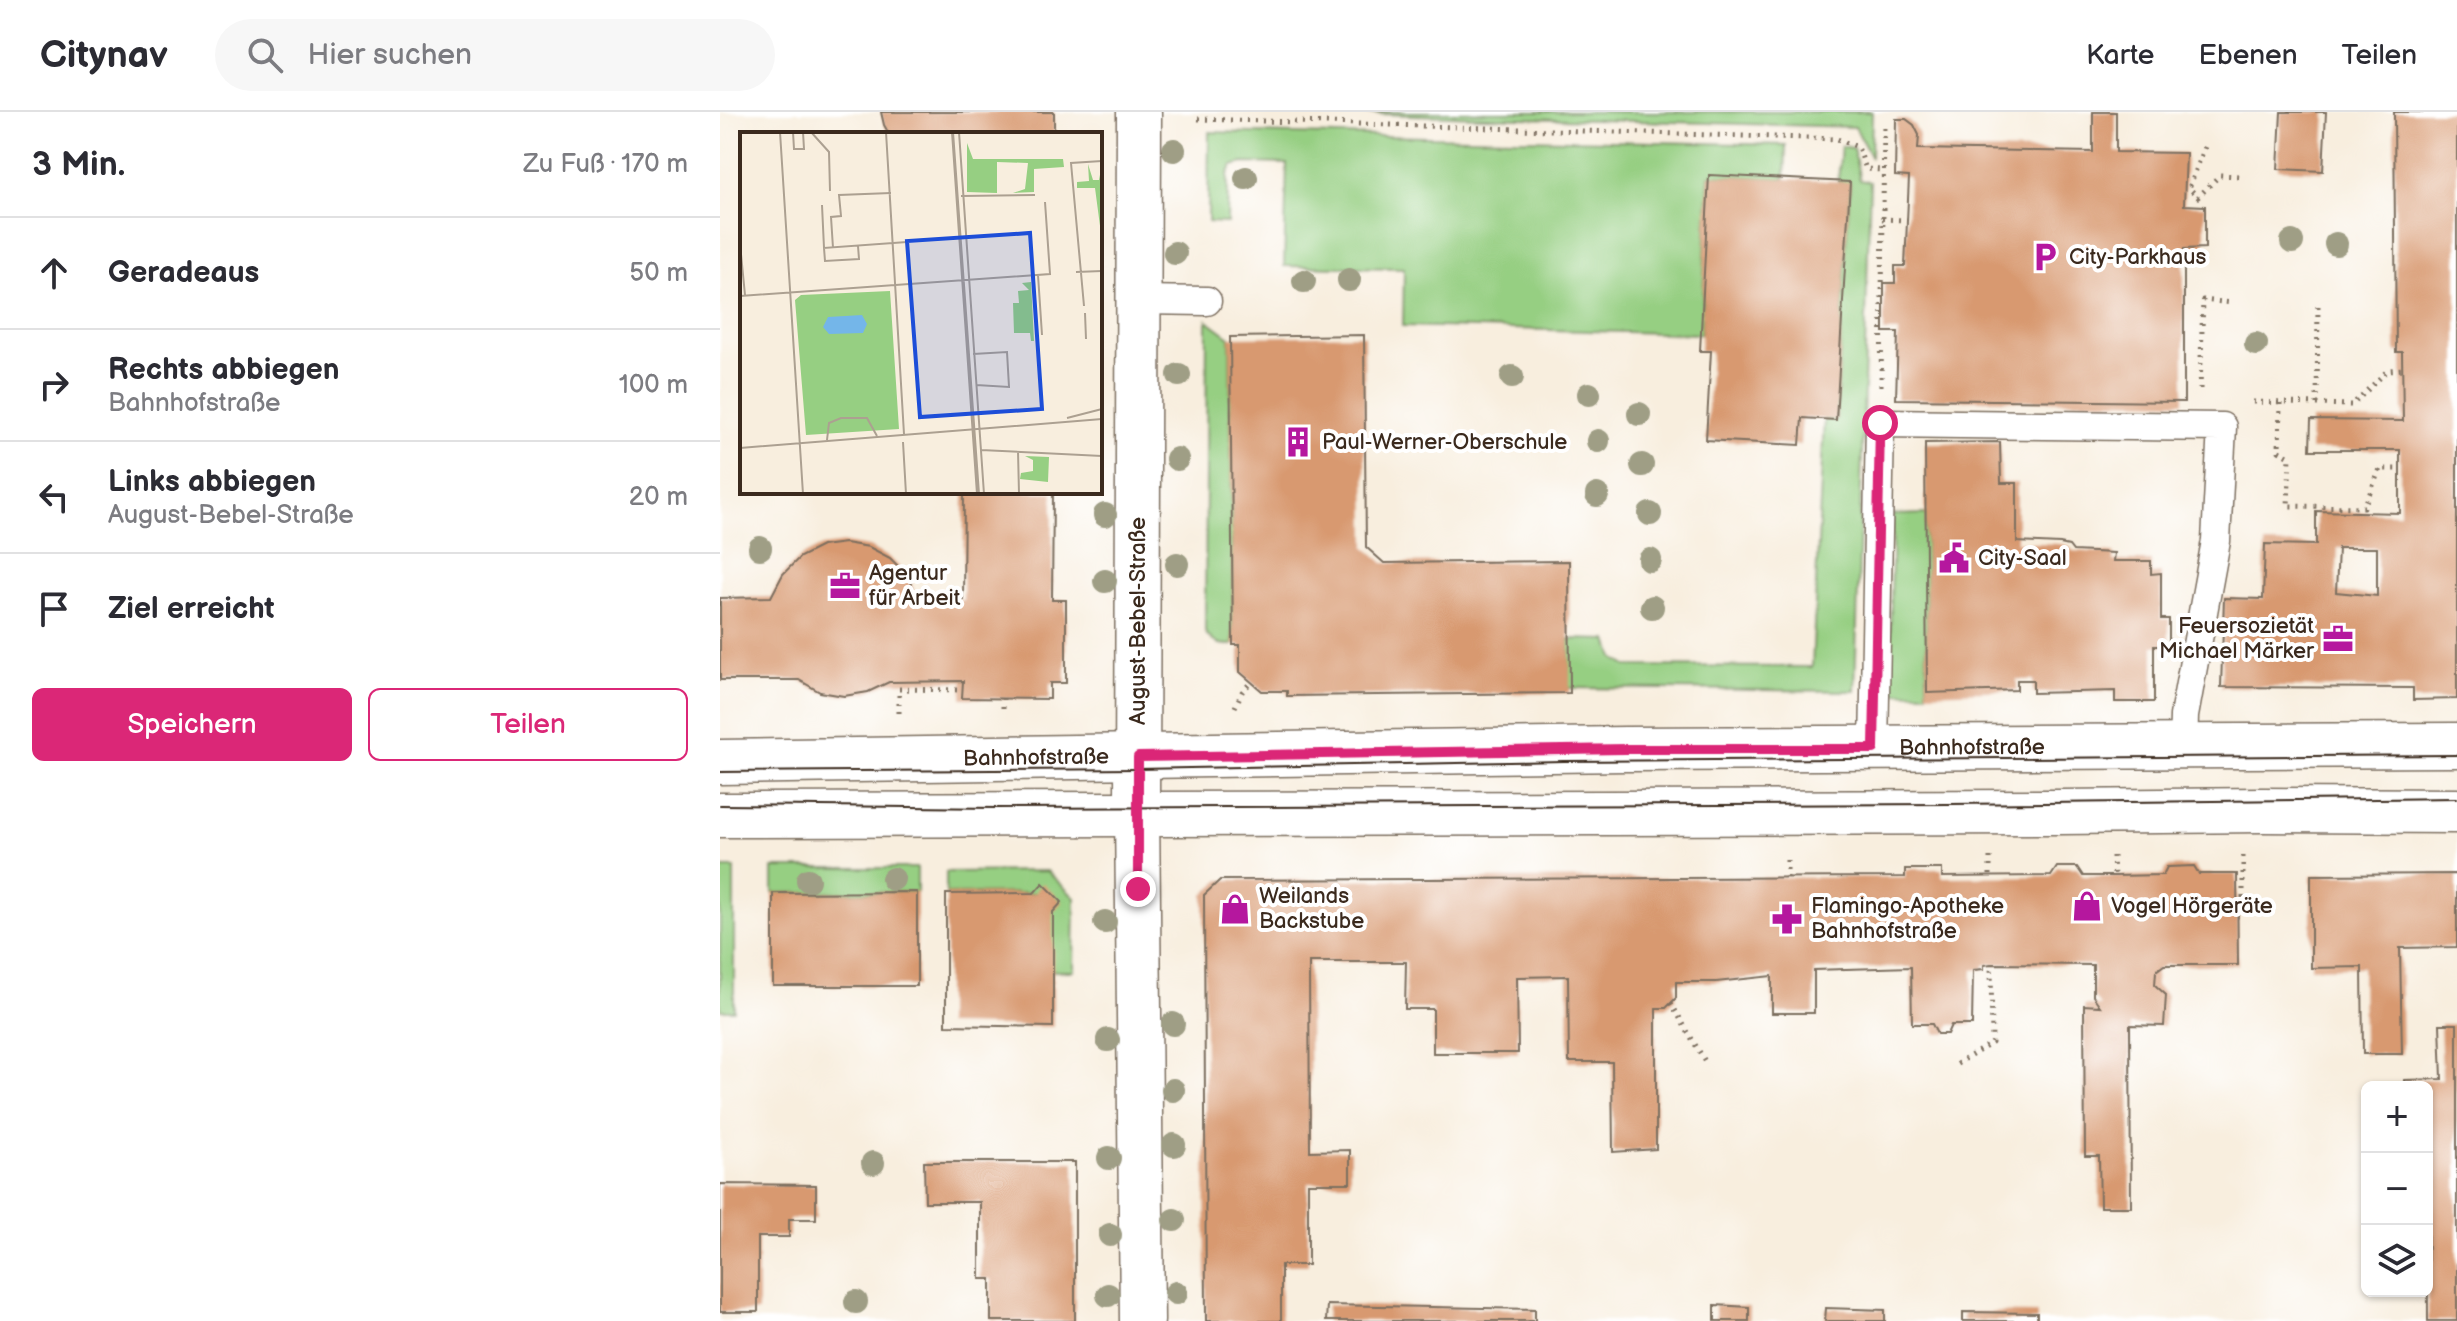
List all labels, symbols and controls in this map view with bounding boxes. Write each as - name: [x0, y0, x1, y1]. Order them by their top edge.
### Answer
- search box: [215, 19, 775, 91]
- text: Citynav: [40, 33, 167, 78]
- icon: search: [243, 33, 287, 77]
- text: Hier suchen: [307, 37, 472, 73]
- text: Karte: [2086, 39, 2154, 72]
- text: Ebenen: [2198, 39, 2298, 72]
- text: Teilen: [2342, 39, 2417, 72]
- inset map: [740, 132, 1102, 494]
- text: 3 Min.: [32, 144, 125, 185]
- text: Zu Fuß · 170 m: [523, 149, 688, 180]
- parking icon: City-Parkhaus: [2028, 240, 2062, 274]
- place label: City-Parkhaus: [2069, 244, 2207, 271]
- icon: ahead: [32, 251, 76, 295]
- text: Geradeaus: [108, 255, 259, 291]
- text: 50 m: [629, 258, 688, 289]
- text: Rechts abbiegen: [108, 352, 340, 388]
- icon: right: [32, 363, 76, 407]
- text: 100 m: [619, 370, 688, 401]
- text: Bahnhofstraße: [108, 388, 280, 419]
- route start: [1862, 405, 1898, 441]
- building icon: Paul-Werner-Oberschule: [1281, 425, 1315, 459]
- place label: Paul-Werner-Oberschule: [1322, 429, 1567, 456]
- text: Links abbiegen: [108, 464, 316, 500]
- icon: left: [32, 475, 76, 519]
- text: 20 m: [629, 482, 688, 513]
- text: August-Bebel-Straße: [108, 500, 354, 531]
- street label: August-Bebel-Straße: [1125, 517, 1152, 725]
- public building icon: City-Saal: [1937, 541, 1971, 575]
- place label: City-Saal: [1978, 545, 2067, 572]
- place label: Agentur für Arbeit: [869, 560, 961, 612]
- office icon: Agentur für Arbeit: [828, 569, 862, 603]
- icon: arrive: [32, 587, 76, 631]
- text: Ziel erreicht: [108, 591, 275, 627]
- place label: Feuersozietät Michael Märker: [2159, 613, 2315, 665]
- office icon: Feuersozietät Michael Märker: [2321, 622, 2355, 656]
- button: Speichern: [32, 688, 352, 761]
- button: Teilen: [368, 688, 688, 761]
- street label: Bahnhofstraße: [1899, 733, 2045, 761]
- street label: Bahnhofstraße: [963, 743, 1109, 772]
- route end: [1120, 871, 1156, 907]
- place label: Weilands Backstube: [1259, 883, 1364, 935]
- shop icon: Vogel Hörgeräte: [2070, 889, 2104, 923]
- shop icon: Weilands Backstube: [1218, 892, 1252, 926]
- place label: Flamingo-Apotheke Bahnhofstraße: [1811, 893, 2004, 945]
- place label: Vogel Hörgeräte: [2111, 893, 2273, 920]
- pharmacy icon: Flamingo-Apotheke Bahnhofstraße: [1770, 902, 1804, 936]
- map controls: [2361, 1081, 2433, 1297]
- button: +: [2361, 1081, 2433, 1153]
- button: −: [2361, 1153, 2433, 1225]
- button: layers: [2361, 1225, 2433, 1297]

